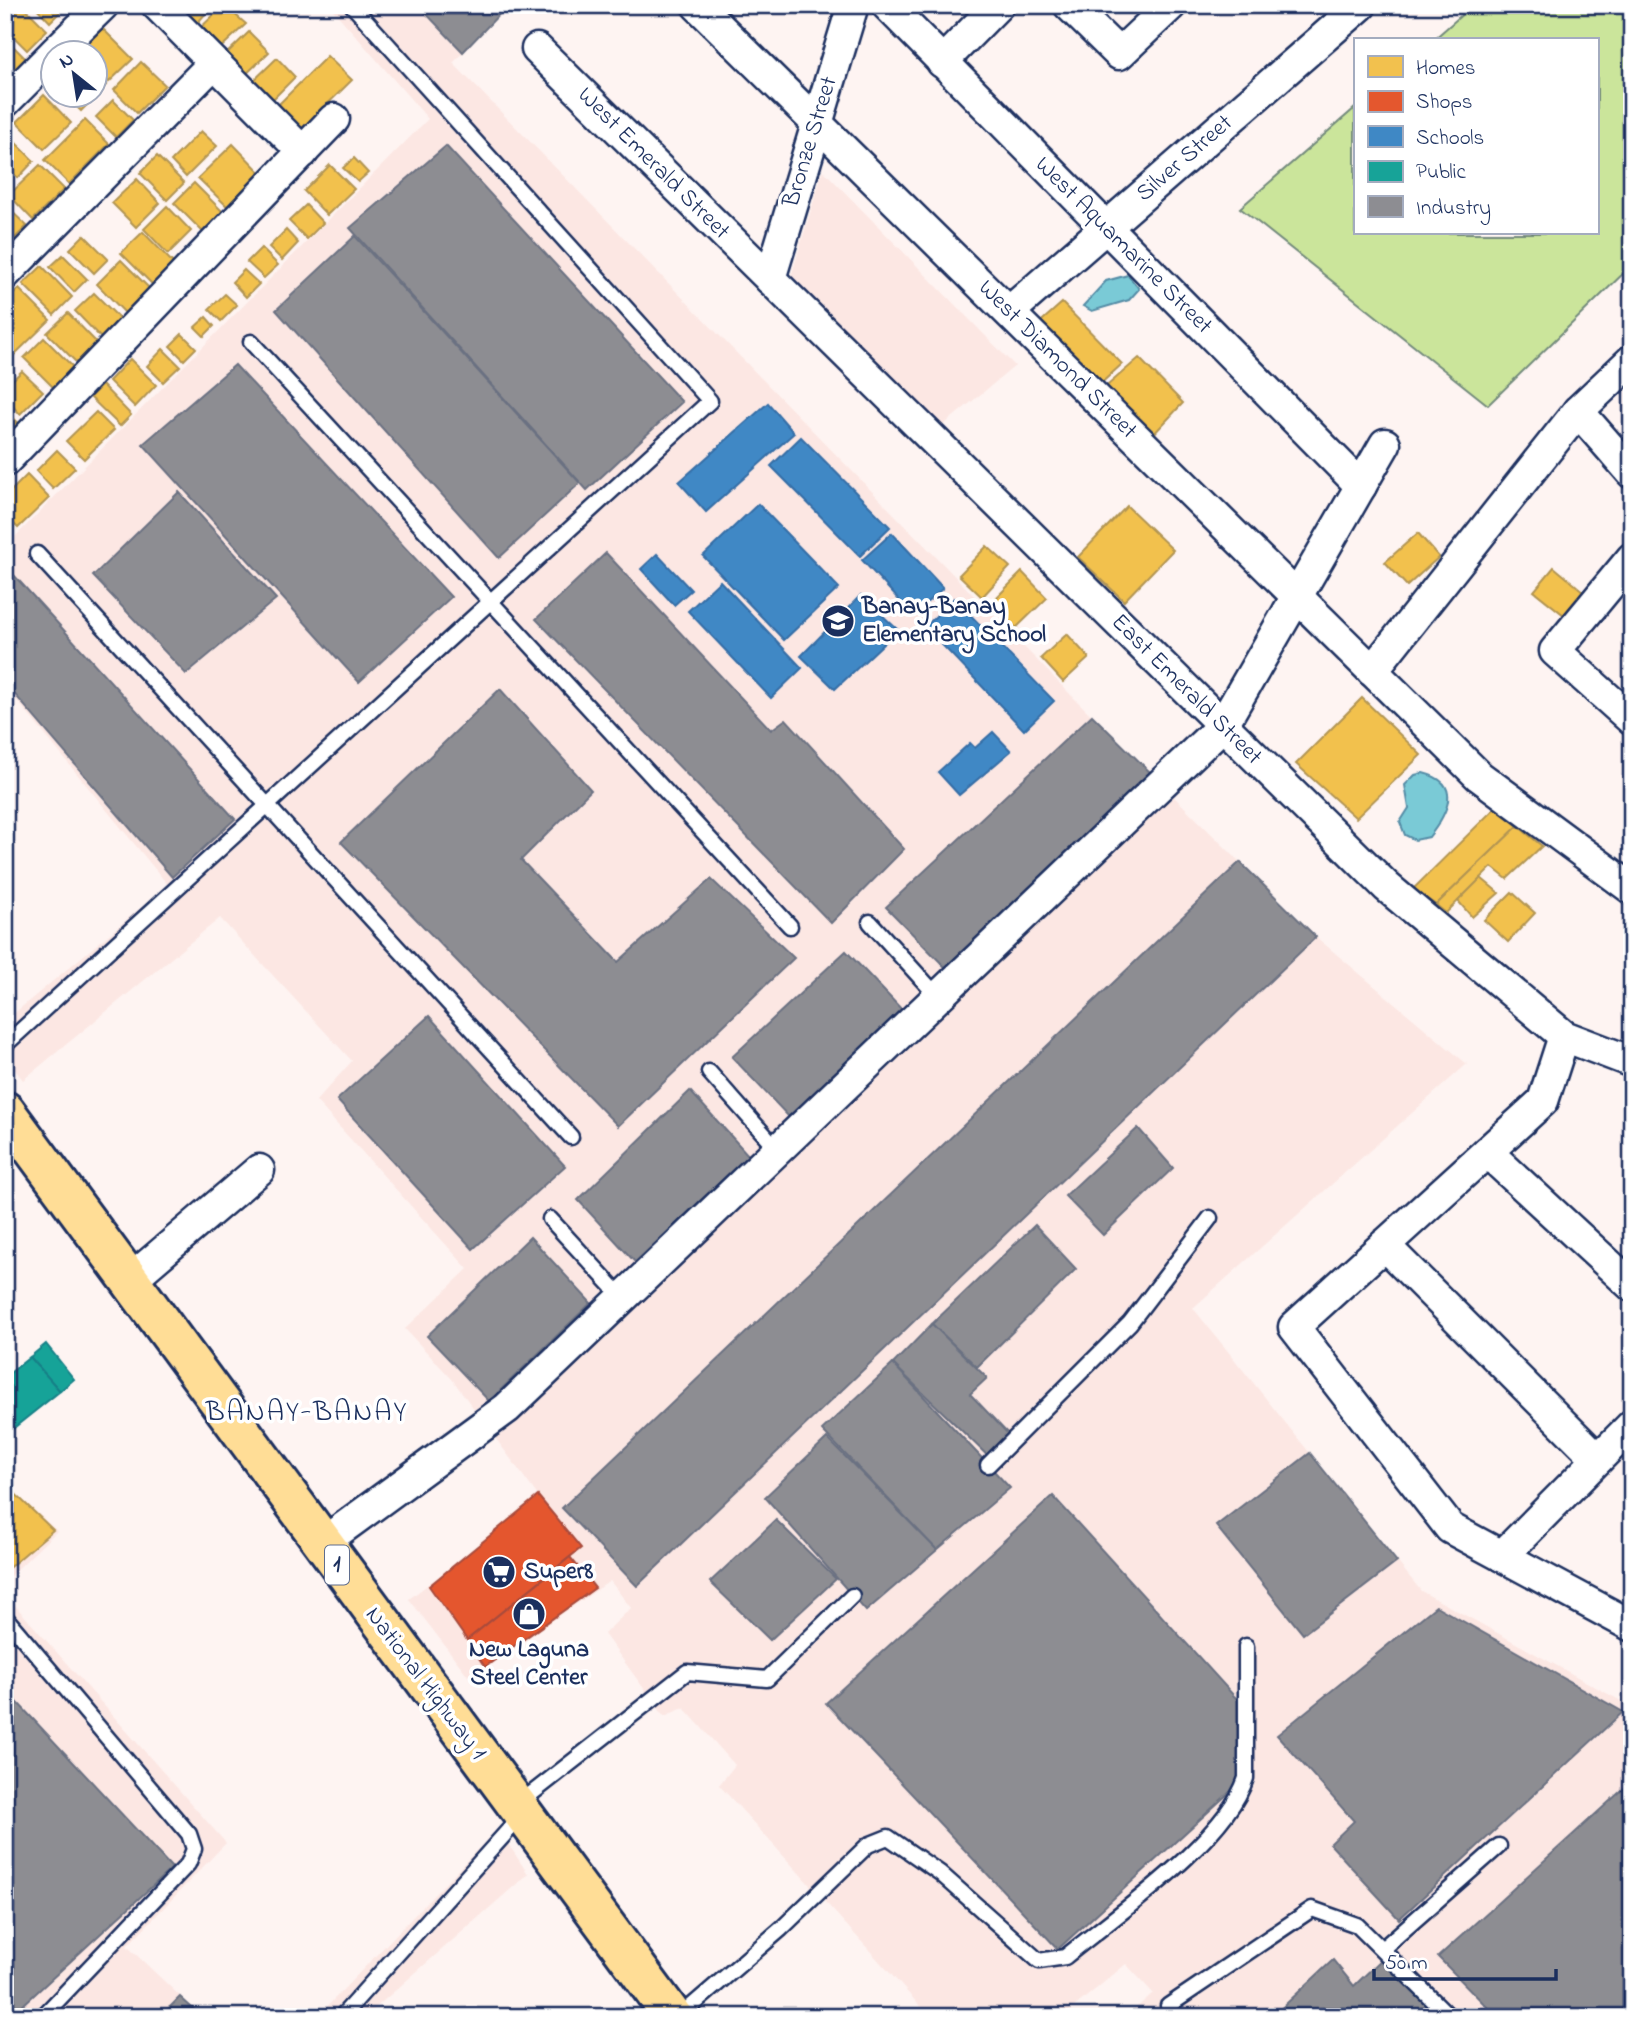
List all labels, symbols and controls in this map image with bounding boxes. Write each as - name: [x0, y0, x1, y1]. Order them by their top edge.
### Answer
- north arrow: [38, 38, 108, 108]
- legend: [1354, 38, 1598, 234]
- text: N: [54, 46, 79, 76]
- text: Homes: [1416, 54, 1476, 84]
- street label: Bronze Street: [774, 72, 848, 213]
- street label: West Emerald Street: [569, 80, 737, 248]
- text: Shops: [1416, 88, 1473, 118]
- street label: Silver Street: [1129, 107, 1241, 211]
- text: Schools: [1416, 124, 1484, 154]
- street label: West Aquamarine Street: [1026, 149, 1220, 343]
- text: Public: [1416, 158, 1467, 188]
- text: Industry: [1416, 194, 1491, 226]
- street label: West Diamond Street: [969, 272, 1145, 448]
- place label: Banay-Banay Elementary School: [861, 590, 1046, 654]
- school or university icon: Banay-Banay Elementary School: [819, 602, 857, 640]
- street label: East Emerald Street: [1102, 606, 1270, 774]
- district label: BANAY-BANAY: [205, 1393, 408, 1434]
- road number: 1: [325, 1546, 349, 1584]
- supermarket icon: Super8: [480, 1553, 518, 1591]
- place label: Super8: [524, 1555, 593, 1590]
- shop icon: New Laguna Steel Center: [510, 1595, 548, 1633]
- street label: National Highway 1: [355, 1600, 495, 1769]
- place label: New Laguna Steel Center: [469, 1633, 589, 1696]
- scale bar: [1374, 1938, 1556, 1982]
- text: 50 m: [1385, 1949, 1428, 1979]

